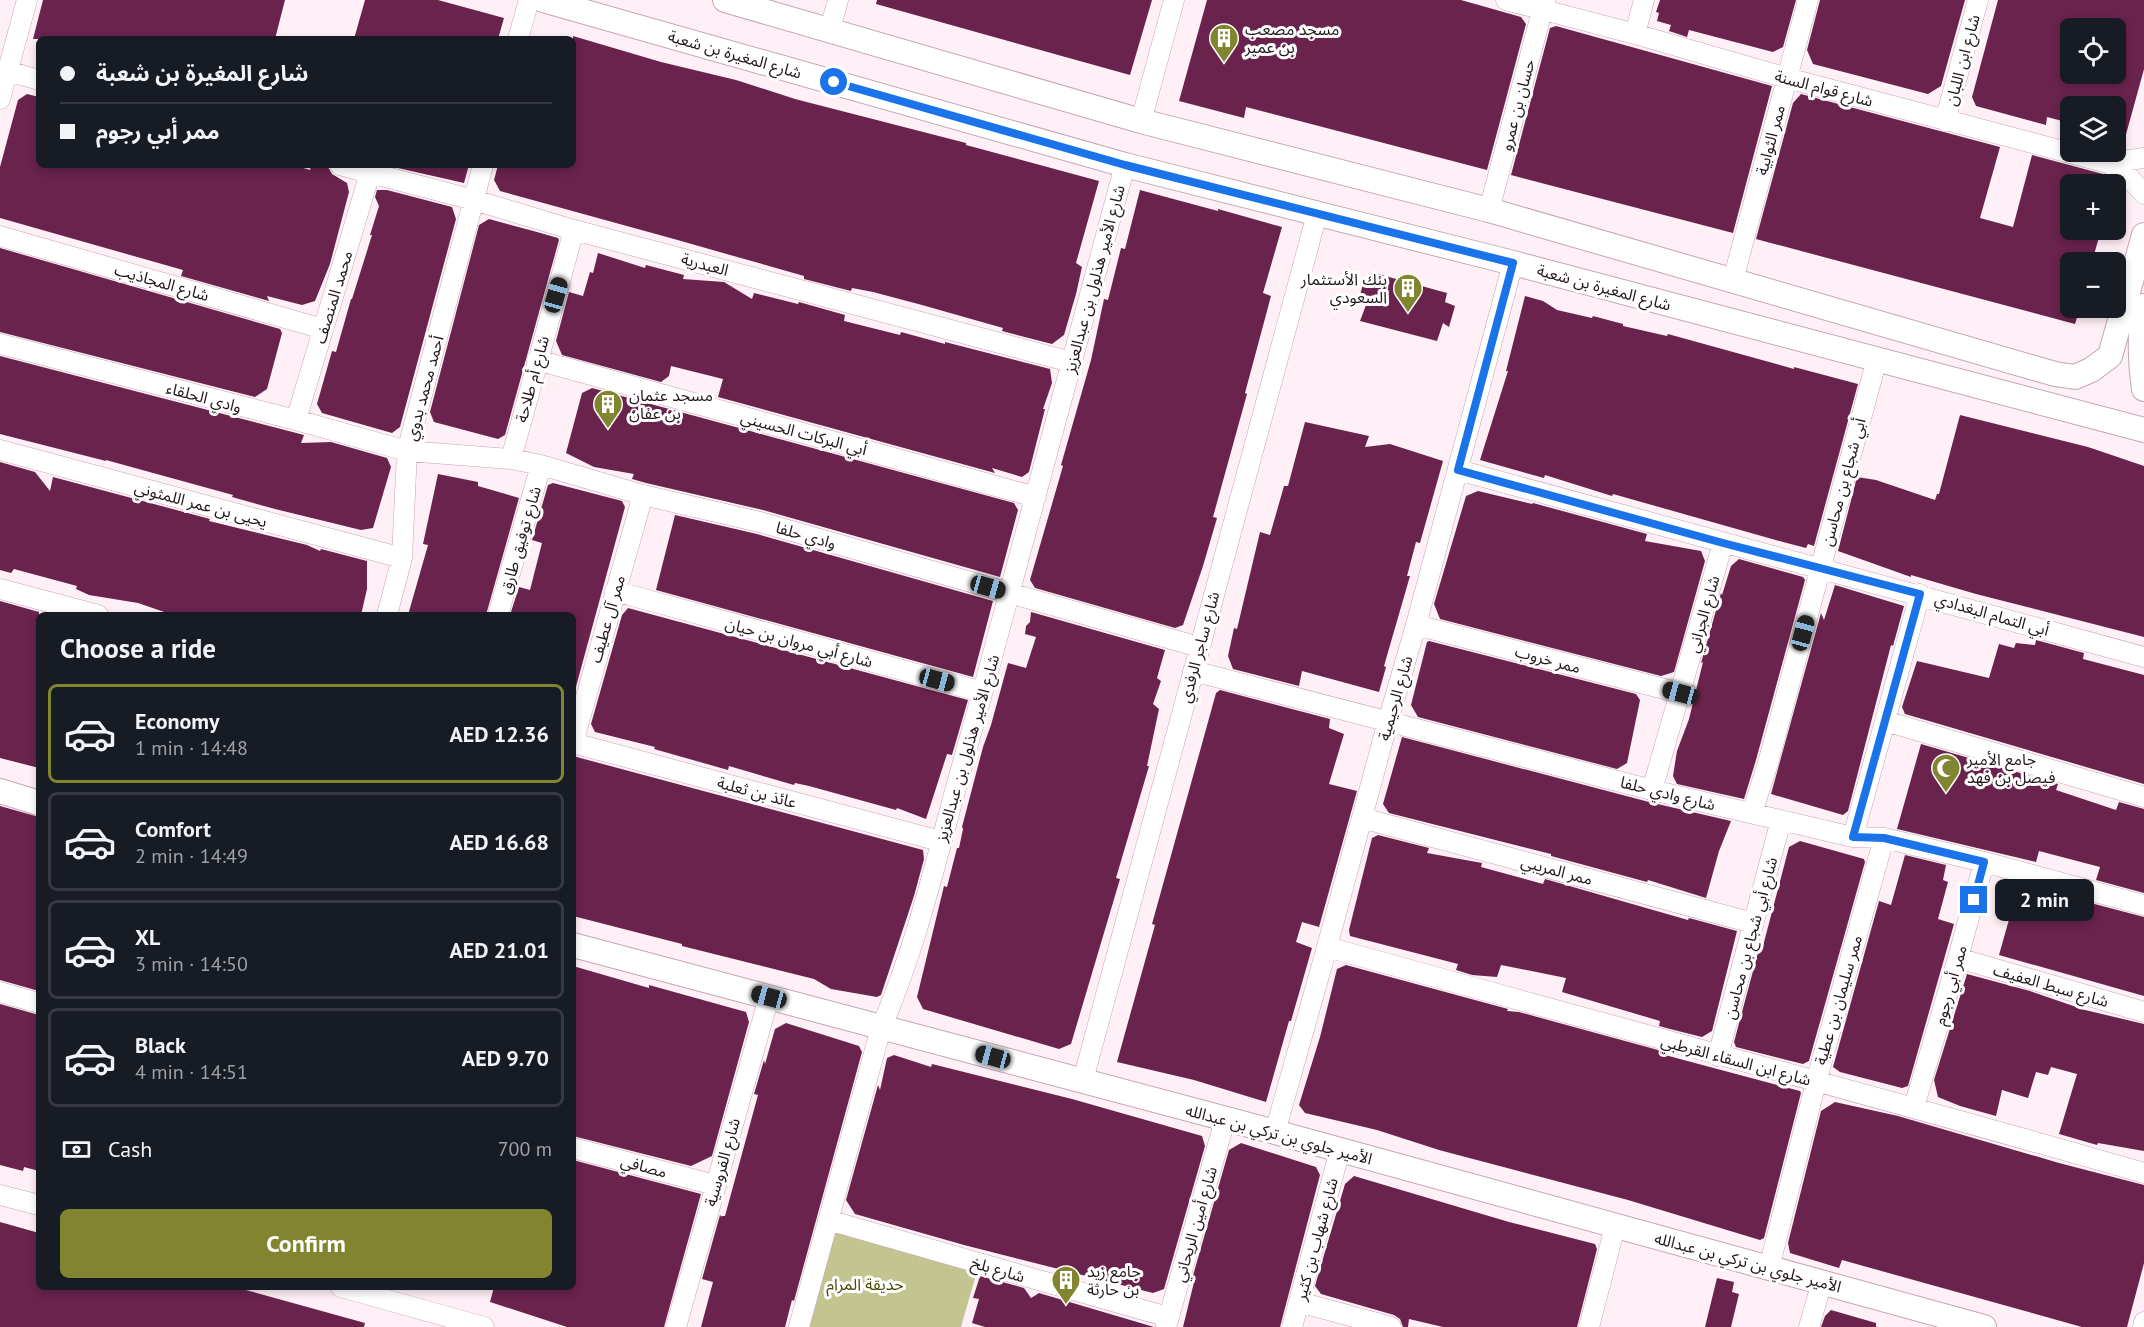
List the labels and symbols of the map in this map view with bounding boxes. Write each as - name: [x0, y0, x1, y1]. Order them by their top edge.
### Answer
- street label: شارع ابن اللبان: [1940, 12, 1987, 108]
- place label: مسجد مصعب بن عمير: [1244, 19, 1339, 57]
- building icon: مسجد مصعب بن عمير: [1208, 22, 1240, 64]
- street label: شارع المغيرة بن شعبة: [665, 25, 804, 85]
- street label: حسان بن عمرو: [1495, 57, 1539, 153]
- street label: شارع قوام السنة: [1772, 65, 1875, 114]
- route start: [820, 68, 847, 95]
- street label: ممر الثوابية: [1751, 103, 1789, 177]
- street label: شارع الأمير هذلول بن عبدالعزيز: [1059, 183, 1132, 377]
- street label: محمد المنصف: [309, 248, 357, 346]
- street label: العبدرية: [679, 248, 731, 280]
- street label: شارع المجاذيب: [112, 259, 212, 308]
- street label: شارع المغيرة بن شعبة: [1534, 260, 1673, 317]
- place label: بنك الأستثمار السعودي: [1300, 269, 1387, 310]
- building icon: بنك الأستثمار السعودي: [1392, 272, 1424, 314]
- car: [542, 275, 570, 315]
- street label: أحمد محمد بدوي: [400, 333, 450, 443]
- street label: شارع أم طلاحة: [511, 333, 556, 425]
- street label: وادي الحلقاء: [163, 377, 244, 419]
- place label: مسجد عثمان بن عفان: [629, 385, 713, 423]
- building icon: مسجد عثمان بن عفان: [592, 388, 624, 430]
- street label: أبي البركات الحسيني: [738, 407, 869, 462]
- street label: أبي شجاع بن محاسن: [1816, 416, 1873, 549]
- street label: يحيى بن عمر اللمثوني: [132, 477, 270, 534]
- street label: شارع توفيق طارق: [495, 484, 548, 597]
- street label: وادي حلفا: [773, 517, 838, 556]
- street label: ممر آل عطيف: [585, 573, 630, 665]
- car: [968, 573, 1008, 601]
- street label: شارع الجراني: [1682, 573, 1726, 656]
- street label: أبي التمام البغدادي: [1932, 588, 2051, 643]
- street label: شارع ساجر الرفدي: [1175, 589, 1226, 706]
- street label: شارع أبي مروان بن حيان: [722, 613, 875, 674]
- car: [1790, 613, 1816, 653]
- street label: ممر خروب: [1513, 641, 1583, 677]
- street label: شارع الأمير هذلول بن عبدالعزيز: [930, 652, 1006, 846]
- street label: شارع الرحيمية: [1373, 653, 1420, 744]
- car: [917, 667, 957, 693]
- car: [1660, 680, 1700, 706]
- place label: جامع الأمير فيصل بن فهد: [1966, 749, 2055, 787]
- mosque icon: جامع الأمير فيصل بن فهد: [1930, 752, 1962, 794]
- street label: عائذ بن ثعلبة: [715, 772, 799, 812]
- street label: شارع وادي حلفا: [1618, 772, 1718, 817]
- street label: ممر المريبي: [1518, 851, 1595, 892]
- street label: شارع أبي شجاع بن محاسن: [1719, 855, 1784, 1022]
- callout: 2 min: [1995, 879, 2094, 921]
- route end: [1960, 886, 1987, 913]
- street label: ممر سليمان بن عطية: [1810, 933, 1866, 1067]
- street label: ممر أبي رجوم: [1929, 943, 1974, 1028]
- street label: شارع سبط العفيف: [1990, 959, 2111, 1014]
- car: [749, 984, 789, 1010]
- street label: شارع ابن السقاء القرطبي: [1658, 1030, 1813, 1093]
- car: [973, 1044, 1013, 1070]
- street label: الأمير جلوي بن تركي بن عبدالله: [1183, 1099, 1375, 1171]
- street label: شارع الفروسية: [700, 1115, 747, 1209]
- street label: مصافي: [618, 1150, 669, 1184]
- street label: شارع أمين الريحاني: [1169, 1164, 1224, 1285]
- street label: شارع شهاب بن كثير: [1290, 1176, 1345, 1304]
- street label: الأمير جلوي بن تركي بن عبدالله: [1652, 1227, 1844, 1299]
- street label: شارع بلخ: [968, 1252, 1027, 1289]
- place label: جامع زيد بن حارثة: [1087, 1261, 1141, 1299]
- building icon: جامع زيد بن حارثة: [1050, 1264, 1082, 1306]
- park label: حديقة المرام: [826, 1274, 904, 1297]

